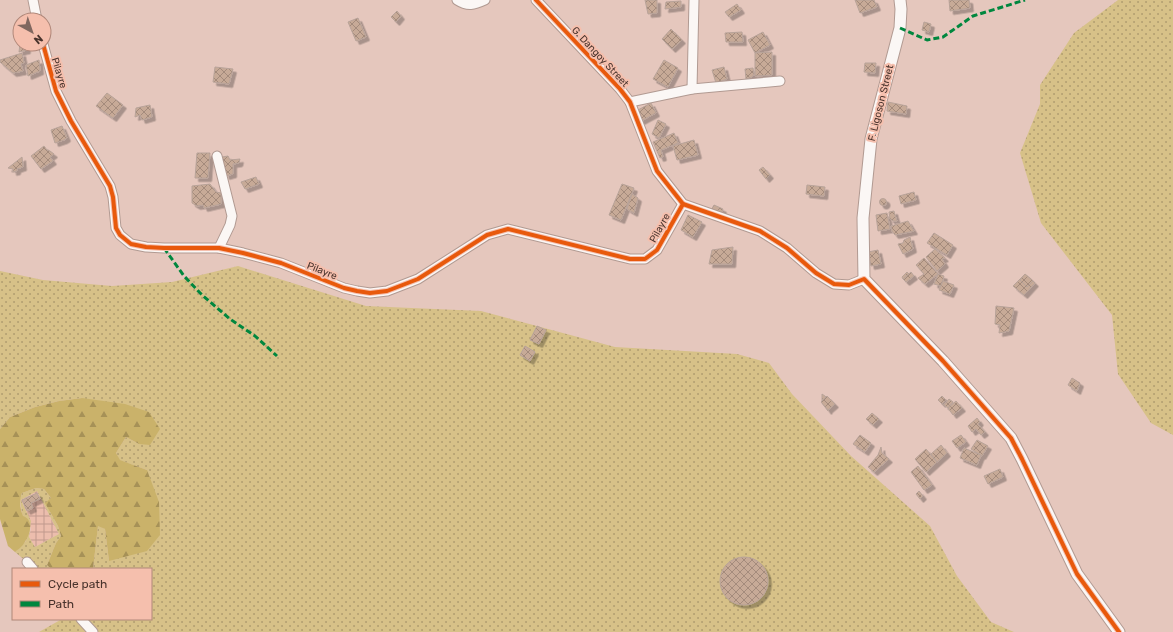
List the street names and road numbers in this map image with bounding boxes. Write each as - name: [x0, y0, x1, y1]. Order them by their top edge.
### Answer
- street label: G. Dangoy Street: [569, 24, 631, 90]
- street label: Pilayre: [49, 56, 69, 90]
- street label: F. Ligoson Street: [866, 64, 896, 142]
- street label: Pilayre: [647, 211, 673, 245]
- street label: Pilayre: [305, 260, 339, 283]

